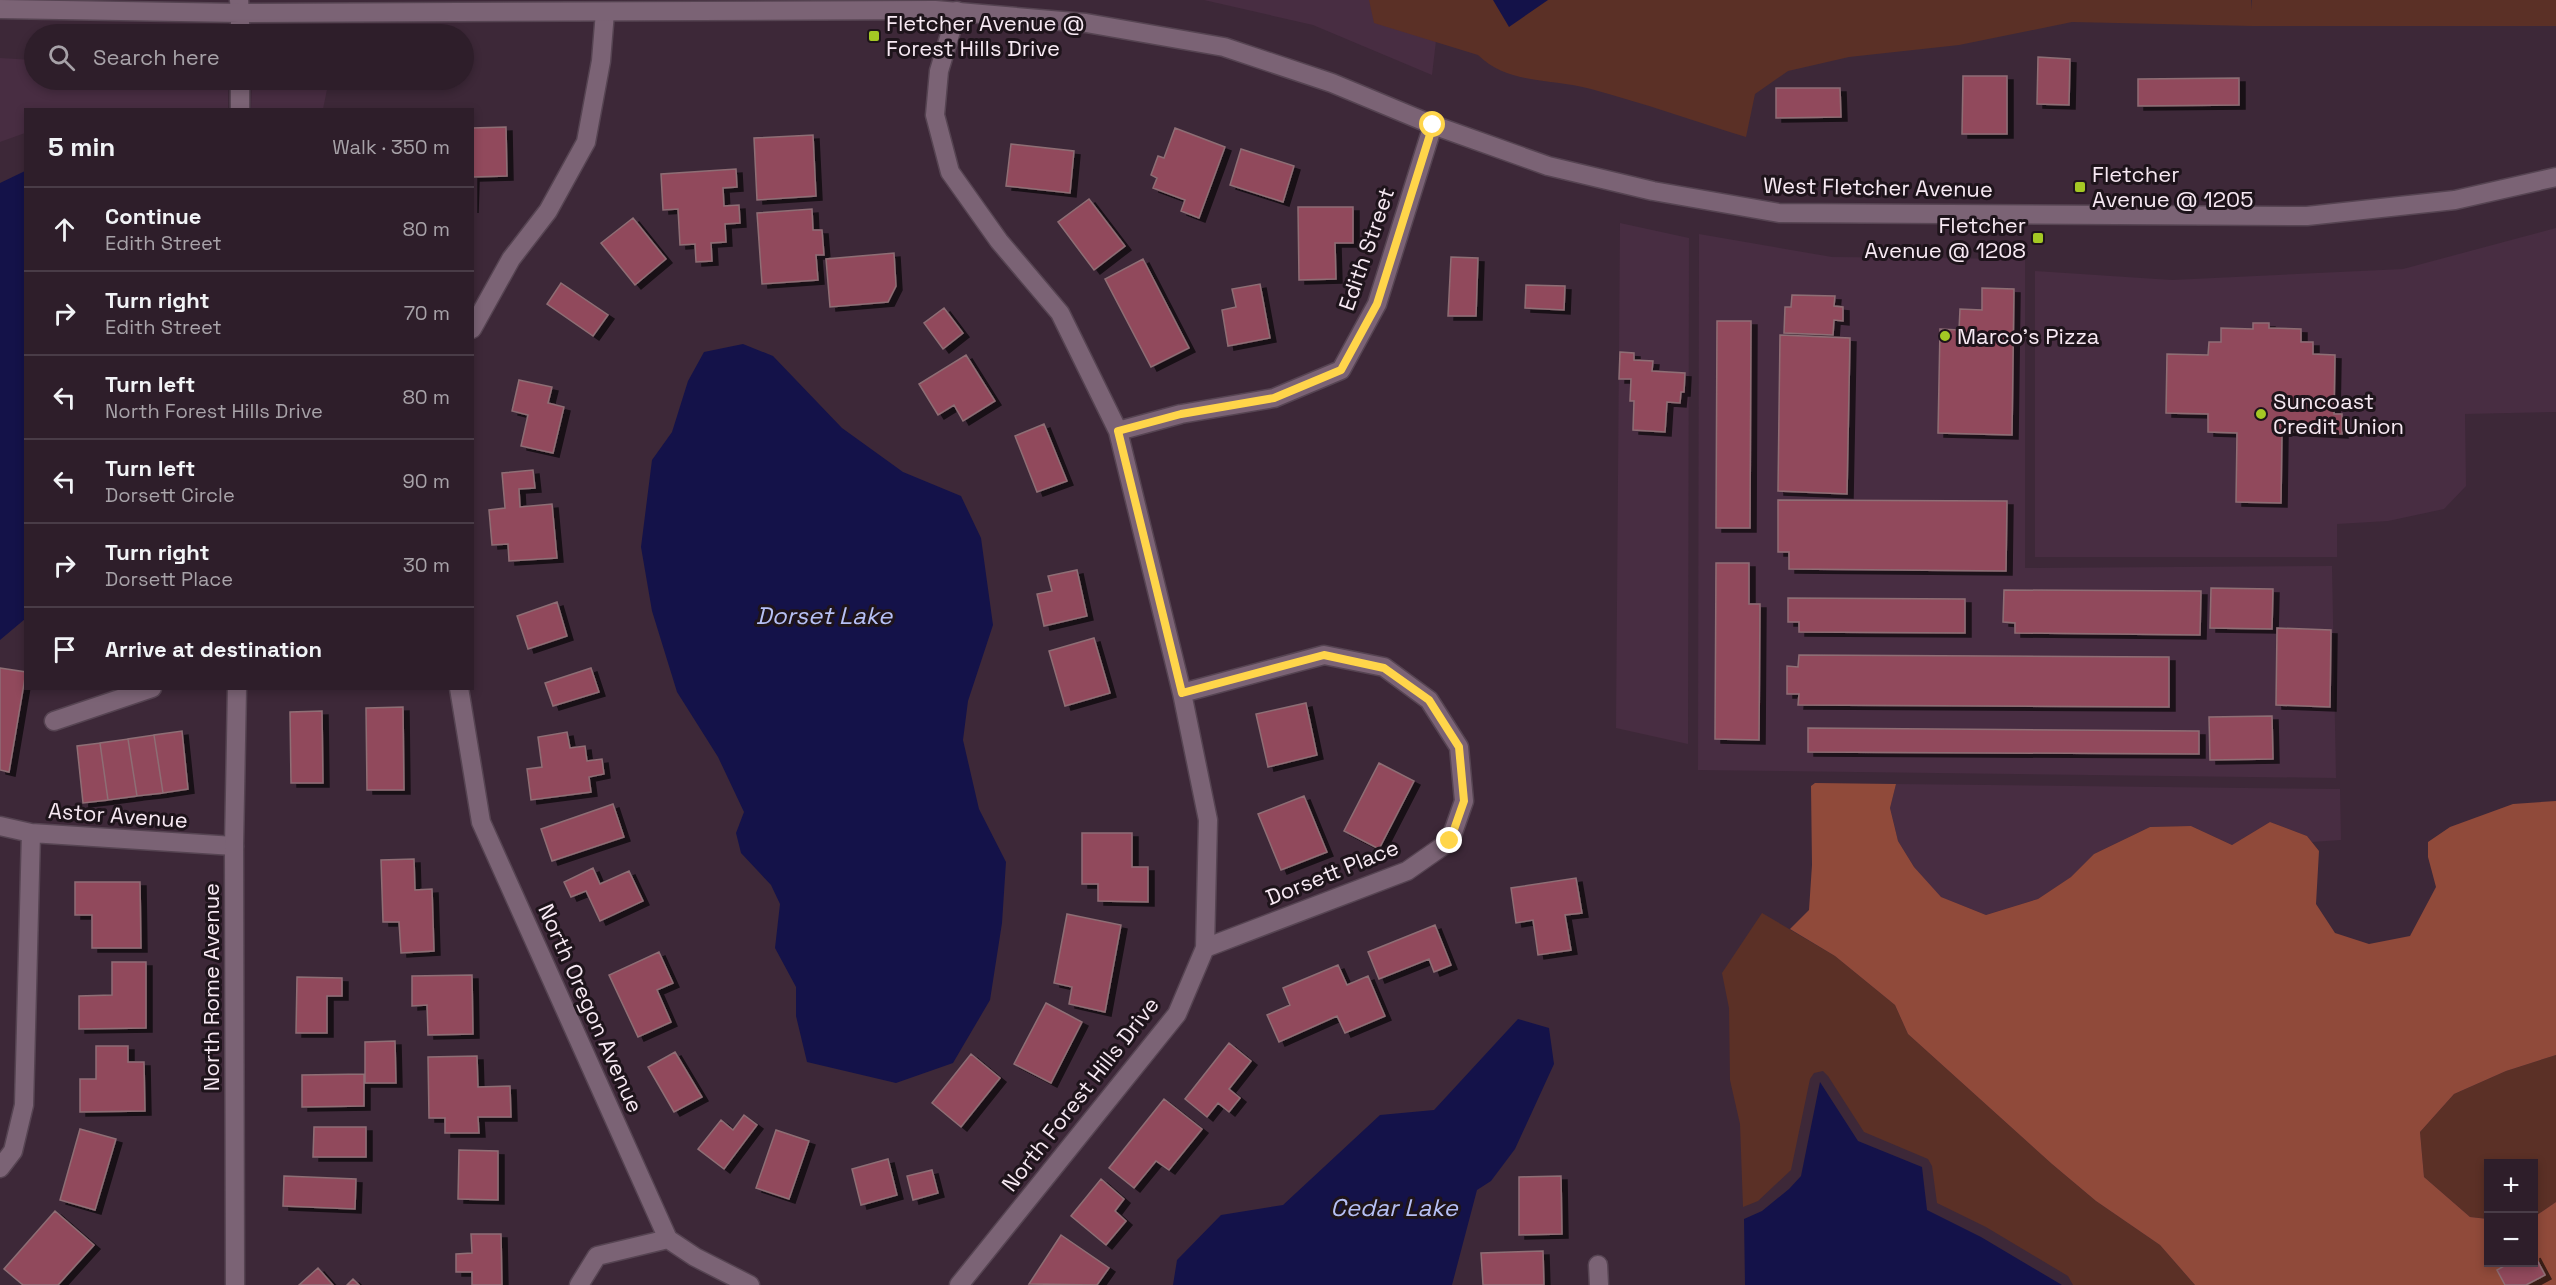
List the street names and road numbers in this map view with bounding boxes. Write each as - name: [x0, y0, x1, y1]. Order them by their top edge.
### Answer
- street label: West Fletcher Avenue: [1763, 171, 1993, 203]
- street label: Edith Street: [1332, 184, 1400, 314]
- street label: Astor Avenue: [47, 796, 189, 834]
- street label: Dorsett Place: [1261, 833, 1403, 911]
- street label: North Rome Avenue: [197, 883, 225, 1091]
- street label: North Oregon Avenue: [532, 899, 650, 1117]
- street label: North Forest Hills Drive: [995, 991, 1165, 1197]

